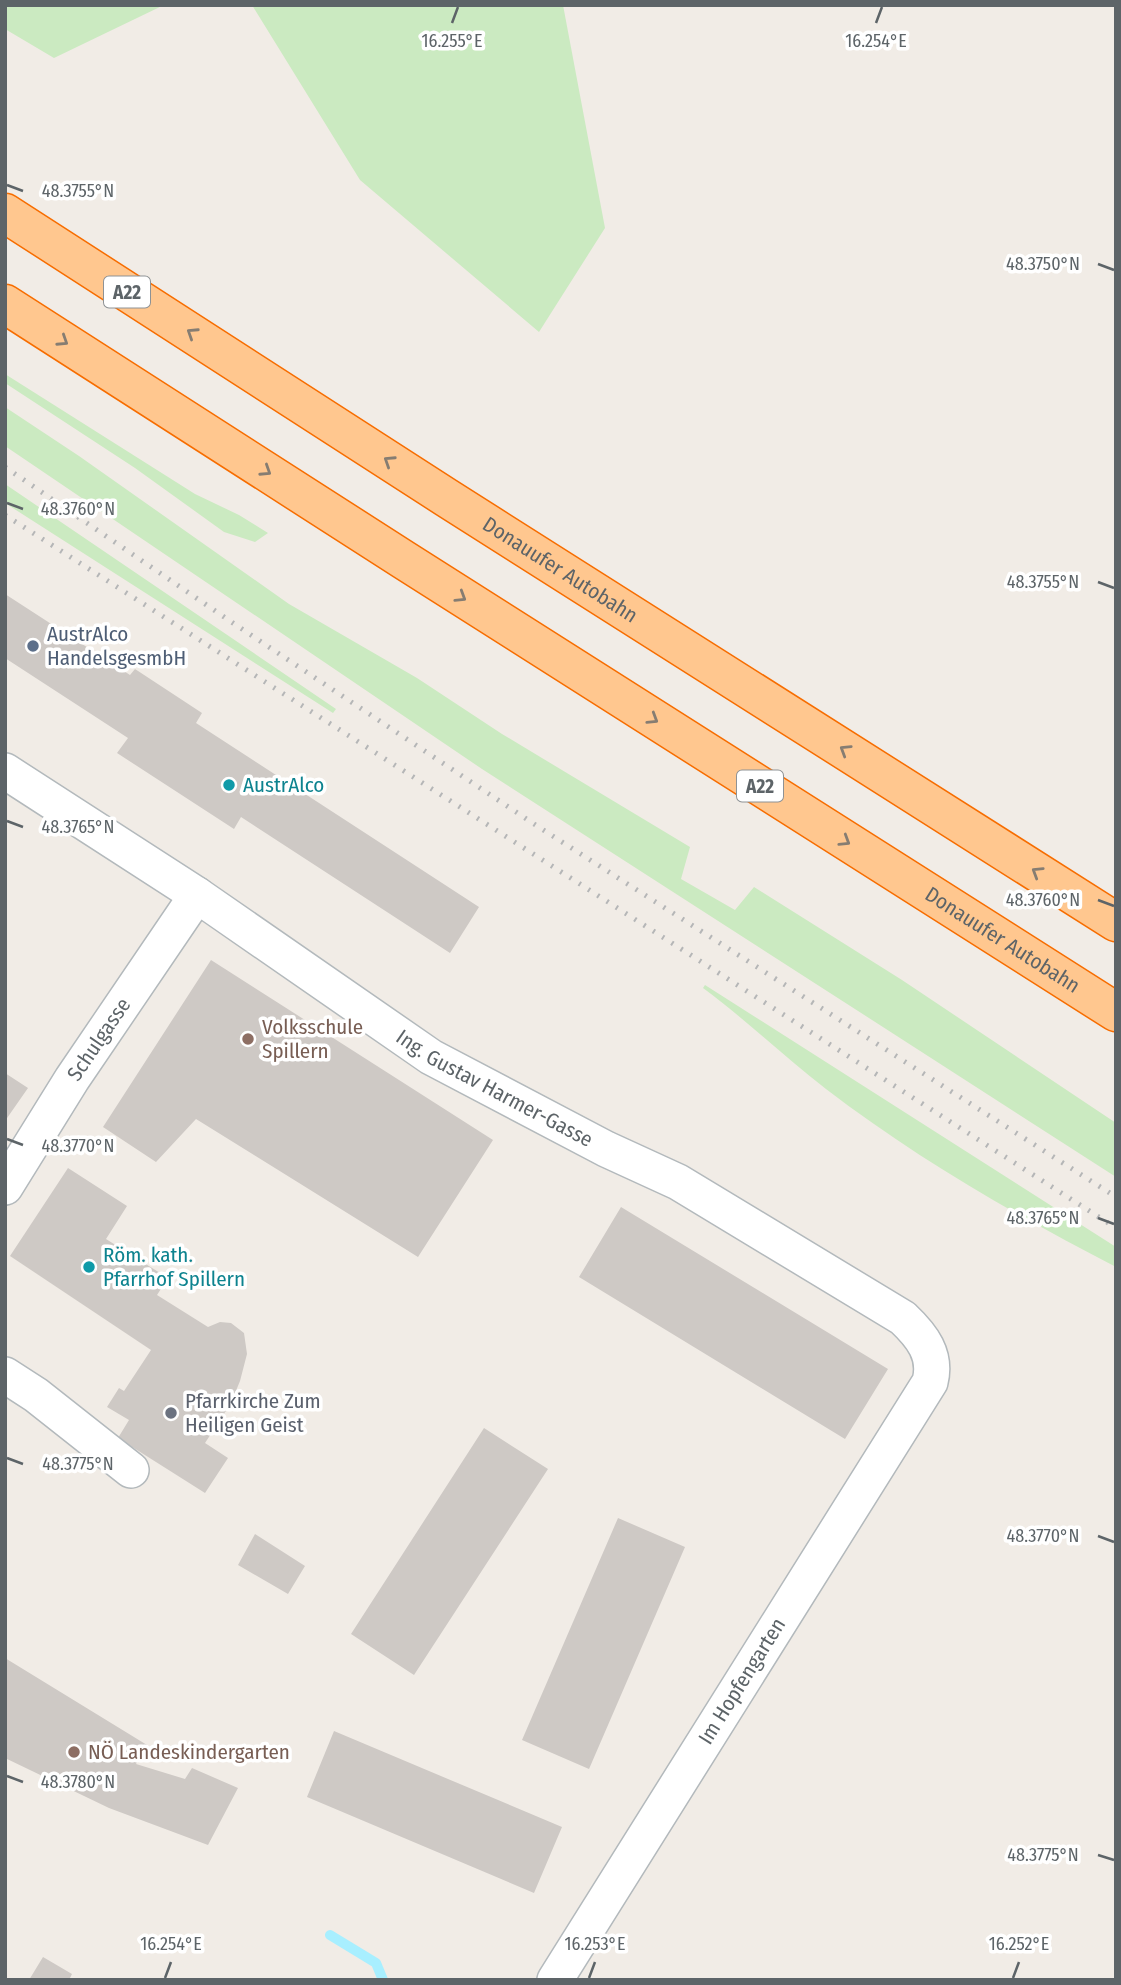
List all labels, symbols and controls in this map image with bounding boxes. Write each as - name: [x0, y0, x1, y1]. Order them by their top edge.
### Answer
- text: 16.255°E: [422, 30, 482, 52]
- text: 16.254°E: [845, 30, 907, 52]
- text: 48.3755°N: [42, 180, 114, 202]
- text: 48.3750°N: [1006, 253, 1080, 275]
- road number: A22: [104, 276, 150, 308]
- one-way arrow: [186, 328, 199, 341]
- one-way arrow: [55, 332, 68, 345]
- one-way arrow: [384, 456, 397, 469]
- one-way arrow: [258, 463, 271, 476]
- text: 48.3760°N: [41, 498, 115, 520]
- street label: Donauufer Autobahn: [478, 511, 643, 629]
- text: 48.3755°N: [1007, 571, 1079, 593]
- one-way arrow: [454, 588, 467, 601]
- place label: AustrAlco HandelsgesmbH: [47, 621, 186, 671]
- marker: AustrAlco HandelsgesmbH: [25, 638, 41, 654]
- one-way arrow: [646, 710, 659, 723]
- one-way arrow: [840, 746, 853, 759]
- road number: A22: [737, 771, 783, 802]
- place label: AustrAlco: [243, 772, 324, 798]
- marker: AustrAlco: [221, 777, 237, 793]
- text: 48.3765°N: [42, 816, 114, 838]
- one-way arrow: [838, 832, 851, 845]
- one-way arrow: [1032, 868, 1045, 881]
- street label: Donauufer Autobahn: [920, 881, 1085, 999]
- text: 48.3760°N: [1006, 889, 1080, 911]
- street label: Schulgasse: [62, 993, 136, 1086]
- place label: Volksschule Spillern: [262, 1014, 363, 1064]
- street label: Ing. Gustav Harmer-Gasse: [391, 1024, 597, 1153]
- marker: Volksschule Spillern: [240, 1031, 256, 1047]
- text: 48.3770°N: [42, 1135, 114, 1157]
- text: 48.3765°N: [1007, 1207, 1079, 1229]
- place label: Röm. kath. Pfarrhof Spillern: [103, 1242, 245, 1292]
- marker: Röm. kath. Pfarrhof Spillern: [81, 1259, 97, 1275]
- place label: Pfarrkirche Zum Heiligen Geist: [185, 1388, 321, 1438]
- marker: Pfarrkirche Zum Heiligen Geist: [163, 1405, 179, 1421]
- text: 48.3775°N: [42, 1453, 114, 1475]
- text: 48.3770°N: [1007, 1525, 1079, 1547]
- street label: Im Hopfengarten: [693, 1613, 791, 1749]
- place label: NÖ Landeskindergarten: [88, 1739, 290, 1765]
- marker: NÖ Landeskindergarten: [66, 1744, 82, 1760]
- text: 48.3780°N: [41, 1771, 115, 1793]
- text: 48.3775°N: [1007, 1844, 1079, 1866]
- text: 16.254°E: [140, 1933, 202, 1955]
- text: 16.253°E: [565, 1933, 625, 1955]
- text: 16.252°E: [989, 1933, 1049, 1955]

